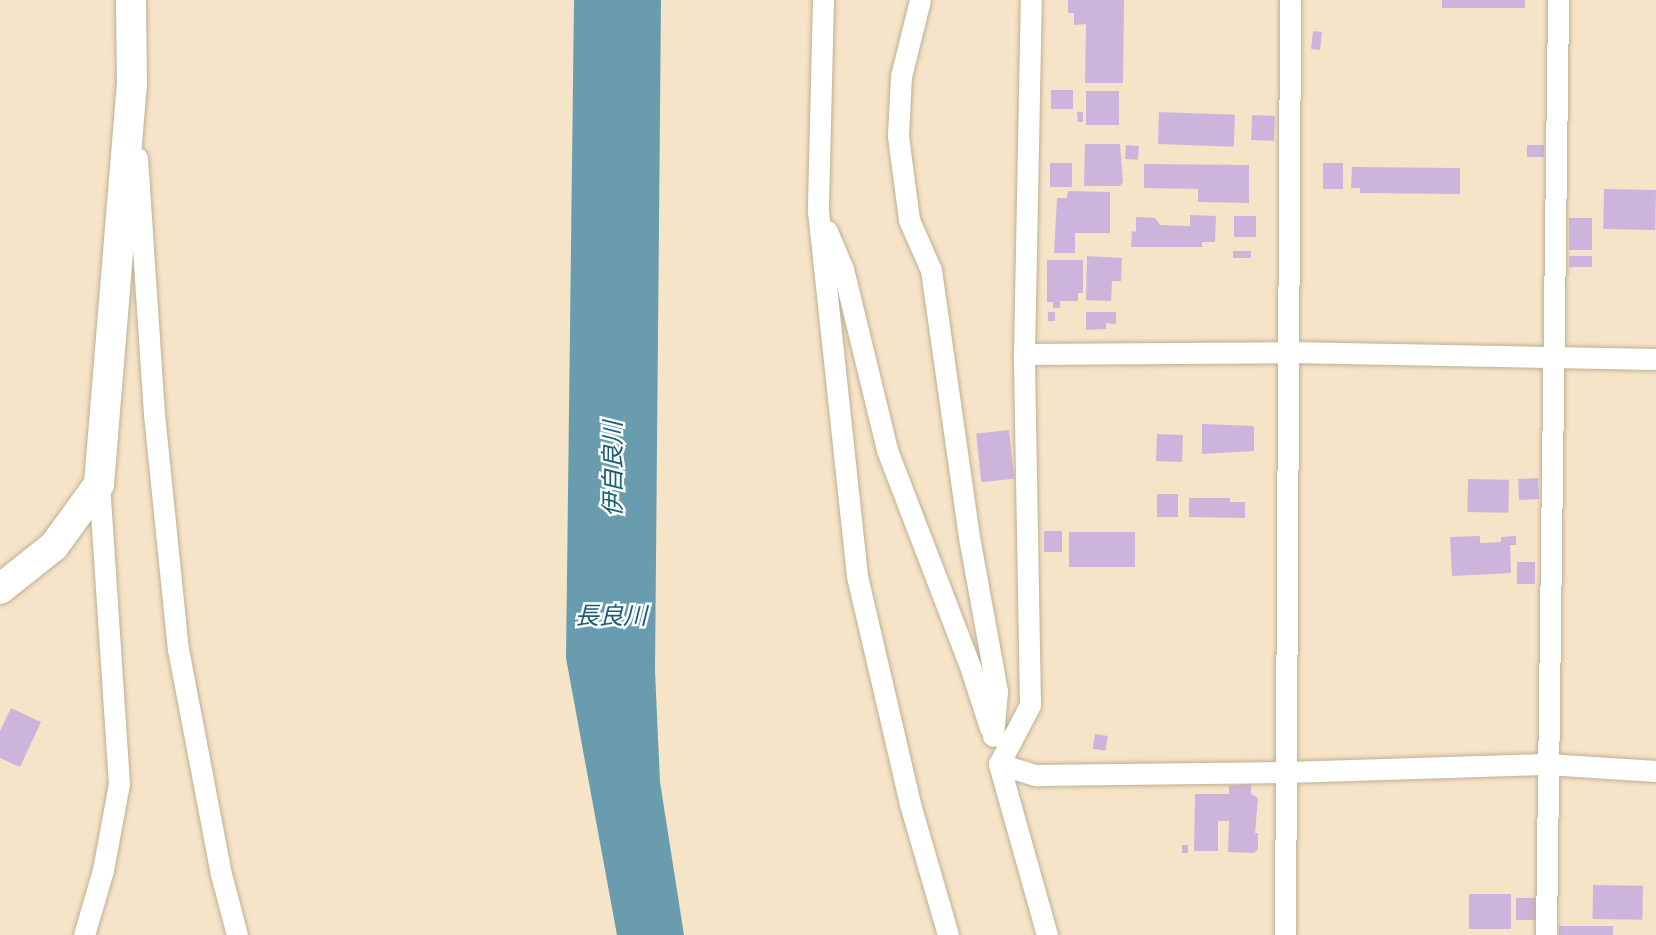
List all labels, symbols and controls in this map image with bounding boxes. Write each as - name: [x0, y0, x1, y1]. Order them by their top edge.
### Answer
- water label: 伊自良川: [599, 421, 627, 517]
- water label: 長良川: [575, 602, 647, 630]

